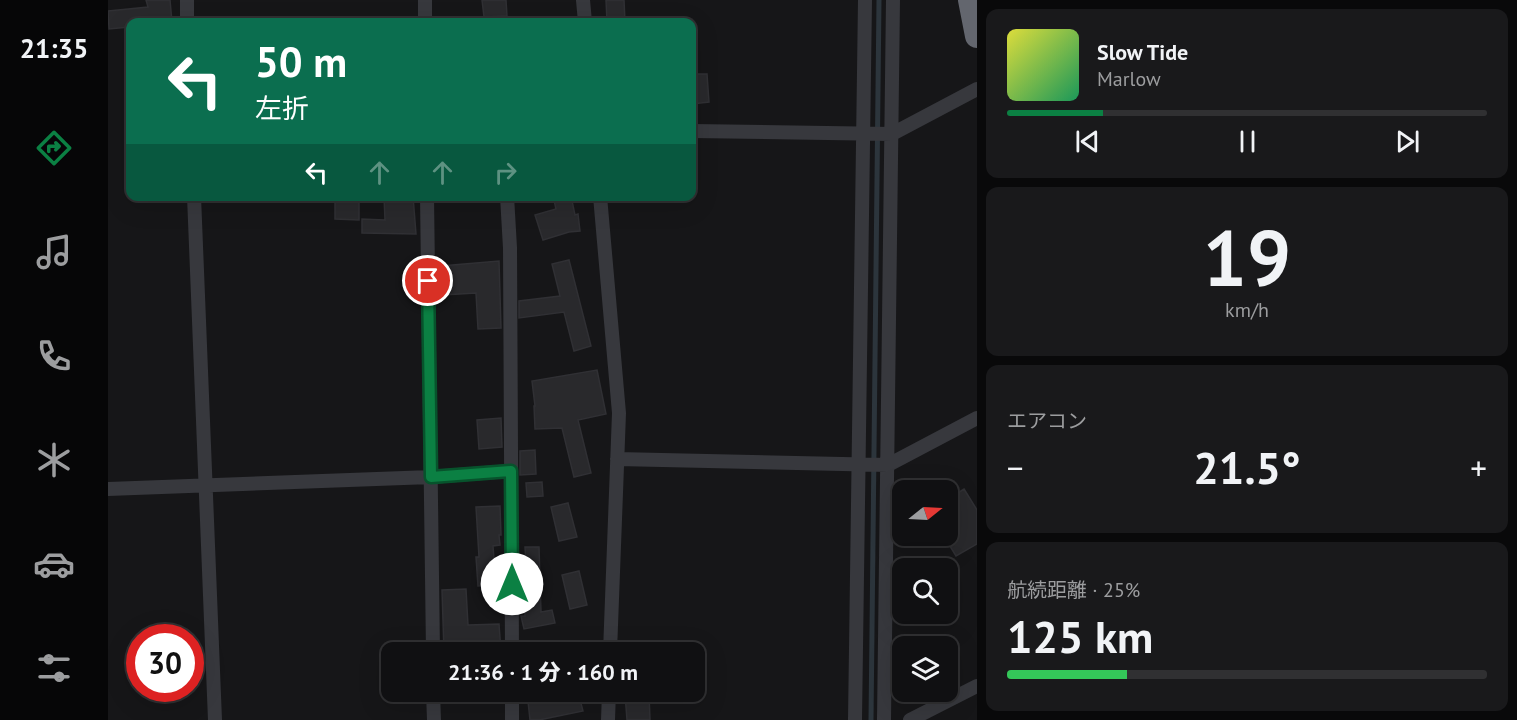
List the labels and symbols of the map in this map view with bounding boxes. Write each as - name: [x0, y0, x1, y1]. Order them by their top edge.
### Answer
- pin: [402, 255, 453, 306]
- north arrow: [892, 480, 958, 546]
- position arrow: [480, 552, 544, 616]
- speed limit sign: 30: [126, 624, 204, 702]

